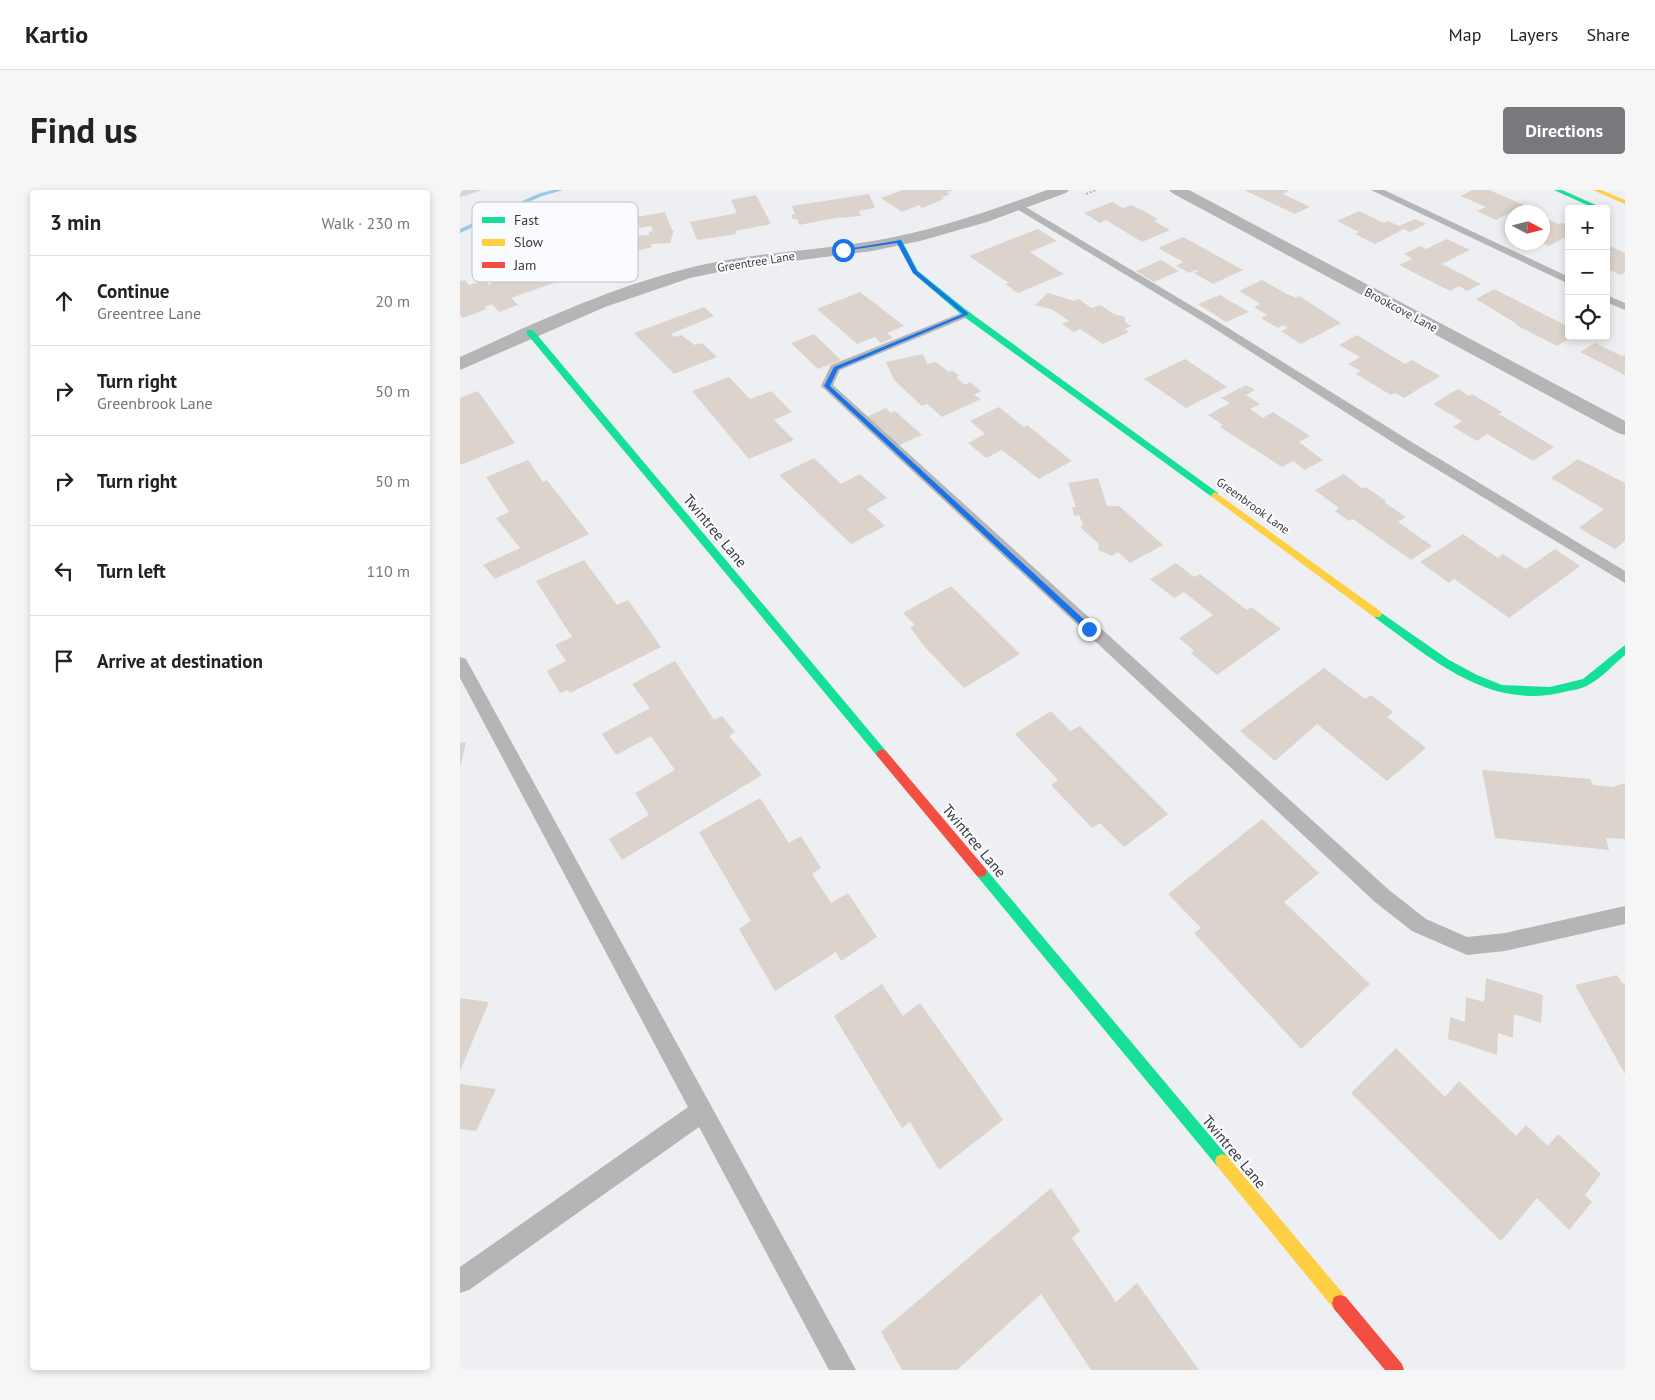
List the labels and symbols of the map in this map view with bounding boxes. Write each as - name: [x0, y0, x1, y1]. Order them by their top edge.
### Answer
- legend: [472, 202, 638, 282]
- north arrow: [1505, 205, 1550, 250]
- text: Fast: [514, 211, 539, 229]
- text: Slow: [514, 233, 544, 251]
- route start: [832, 239, 855, 262]
- street label: Greentree Lane: [716, 248, 796, 275]
- text: Jam: [513, 256, 536, 274]
- street label: Brookcove Lane: [1362, 284, 1440, 335]
- street label: Greenbrook Lane: [1214, 474, 1293, 537]
- street label: Twintree Lane: [679, 490, 751, 571]
- route end: [1078, 618, 1101, 641]
- street label: Twintree Lane: [938, 800, 1010, 881]
- street label: Twintree Lane: [1198, 1111, 1270, 1192]

